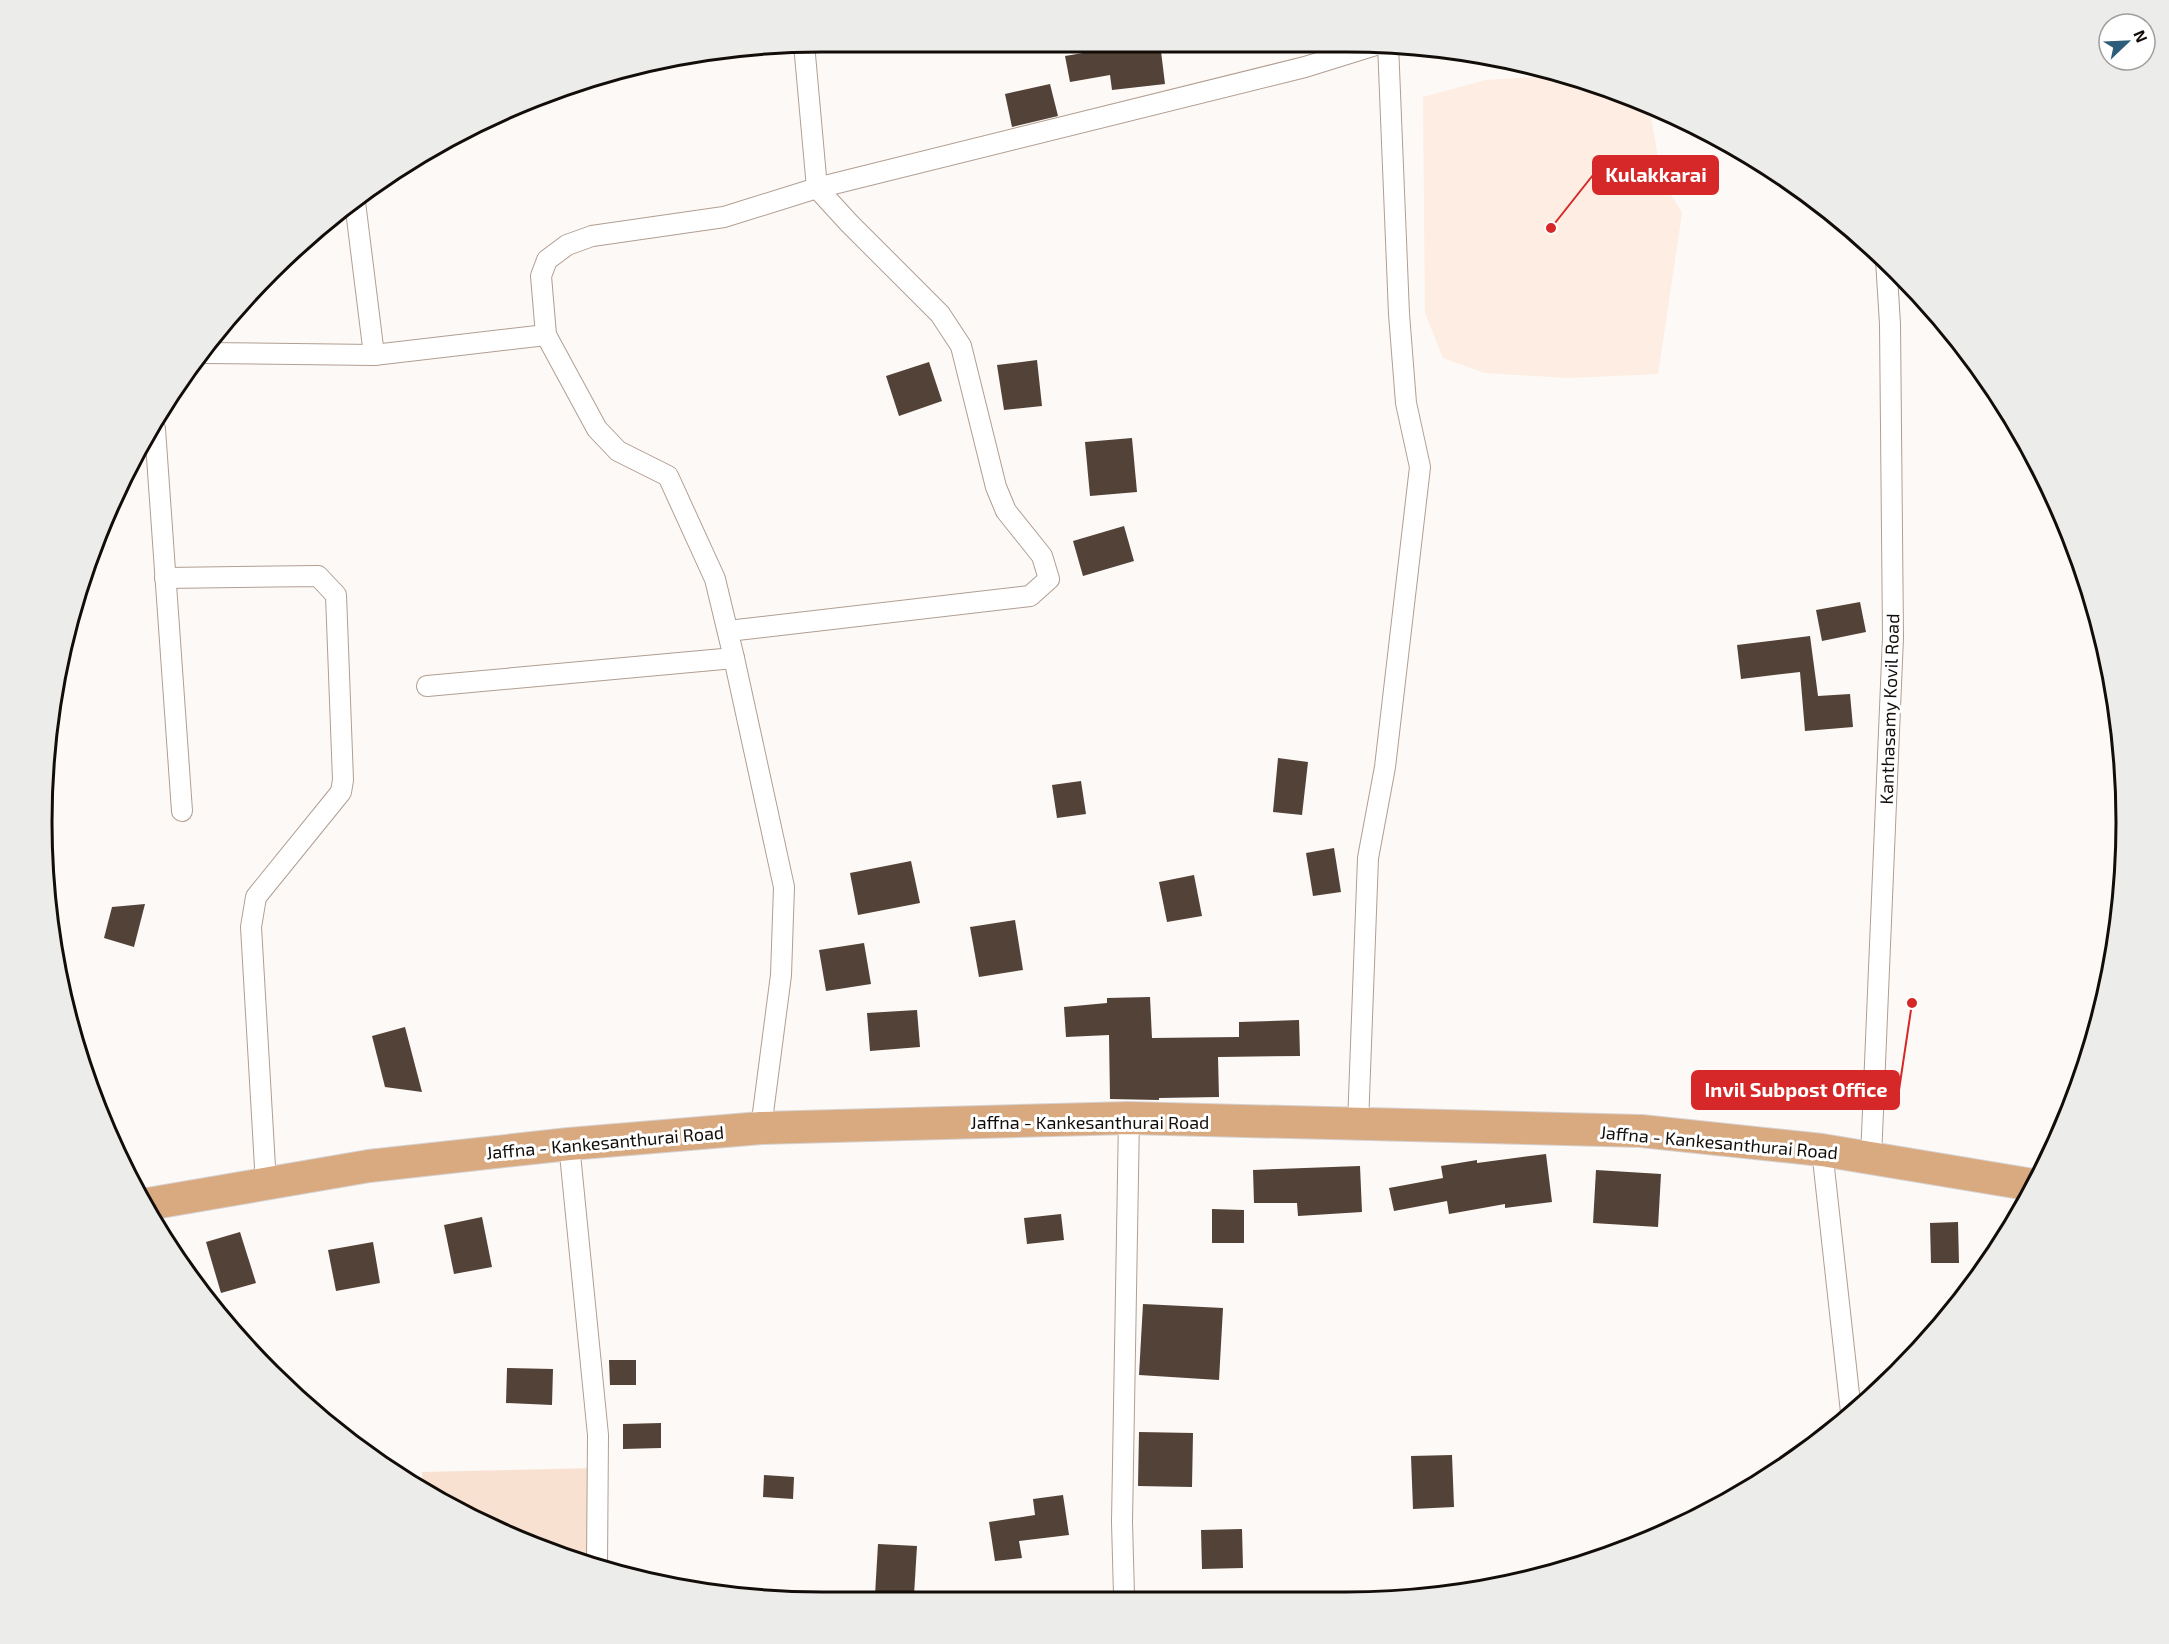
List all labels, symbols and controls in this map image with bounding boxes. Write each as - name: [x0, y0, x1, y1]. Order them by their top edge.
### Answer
- north arrow: [2097, 12, 2157, 72]
- text: N: [2130, 27, 2152, 45]
- callout: Kulakkarai: [1593, 156, 1718, 194]
- text: Kulakkarai: [1605, 162, 1707, 186]
- street label: Kanthasamy Kovil Road: [1875, 613, 1903, 805]
- callout: Invil Subpost Office: [1692, 1071, 1899, 1109]
- text: Invil Subpost Office: [1705, 1077, 1887, 1101]
- street label: Jaffna - Kankesanthurai Road: [971, 1111, 1209, 1133]
- street label: Jaffna - Kankesanthurai Road: [485, 1121, 725, 1163]
- street label: Jaffna - Kankesanthurai Road: [1599, 1121, 1839, 1163]

